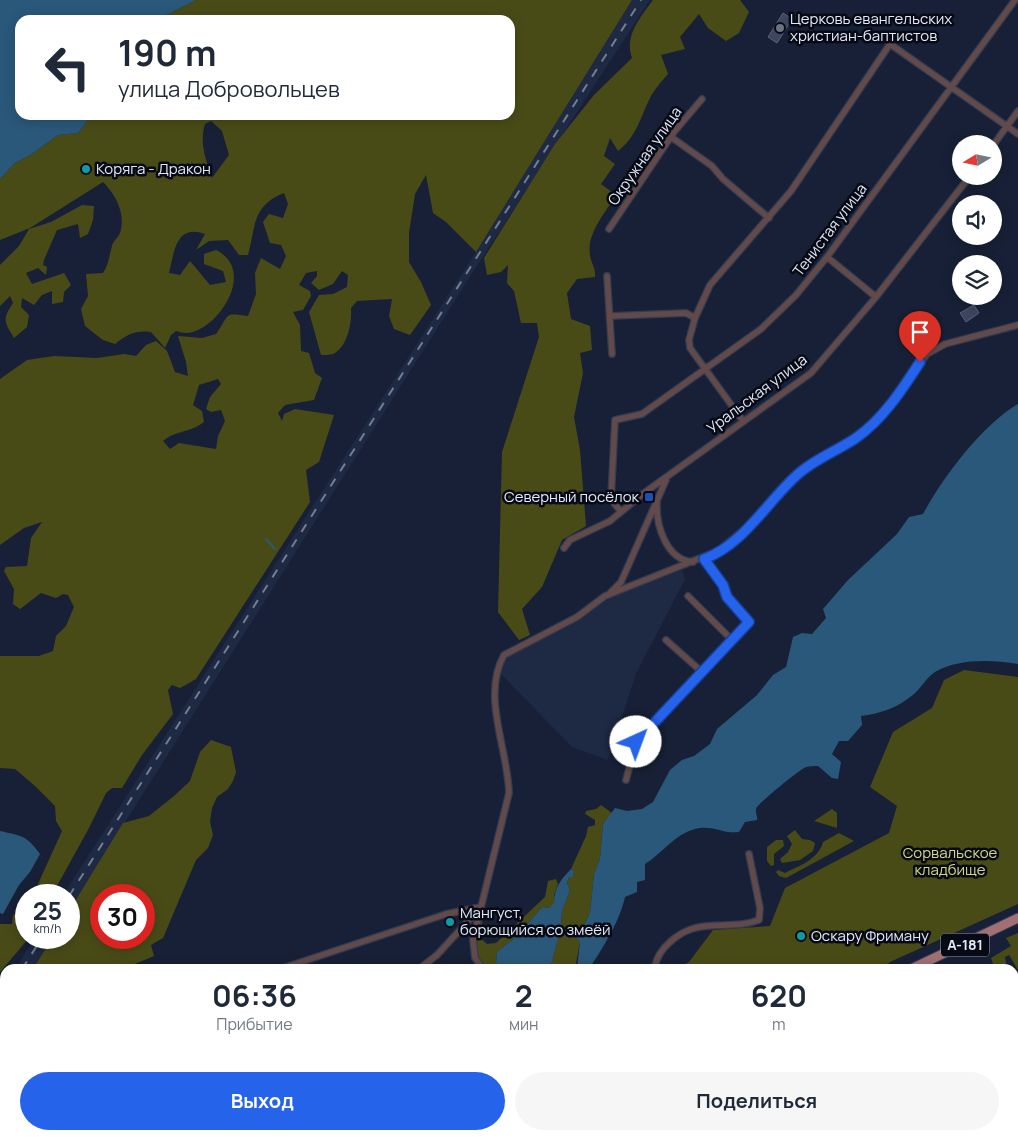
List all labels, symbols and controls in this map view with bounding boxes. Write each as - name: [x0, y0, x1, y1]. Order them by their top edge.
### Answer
- place label: Церковь евангельских христиан-баптистов: [790, 8, 952, 46]
- marker: Церковь евангельских христиан-баптистов: [774, 22, 786, 34]
- text: 190 m: [118, 29, 217, 77]
- icon: left: [35, 35, 100, 100]
- text: улица Добровольцев: [118, 74, 340, 104]
- street label: Окружная улица: [603, 102, 686, 209]
- north arrow: [952, 135, 1002, 185]
- map controls: [952, 135, 1002, 305]
- place label: Коряга - Дракон: [96, 158, 211, 179]
- marker: Коряга - Дракон: [80, 163, 92, 175]
- street label: Тенистая улица: [788, 179, 872, 281]
- button: sound: [952, 195, 1002, 245]
- button: layers: [952, 255, 1002, 305]
- pin: [899, 311, 941, 362]
- icon: arrive: [906, 318, 934, 346]
- street label: Уральская улица: [702, 349, 811, 438]
- place label: Северный посёлок: [504, 486, 640, 507]
- marker: Северный посёлок: [643, 491, 655, 503]
- position arrow: [609, 715, 661, 767]
- park label: Сорвальское кладбище: [903, 842, 998, 880]
- speed limit sign: 30: [90, 884, 155, 949]
- text: 25: [33, 893, 62, 928]
- place label: Мангуст, борющийся со змеёй: [460, 902, 611, 940]
- marker: Мангуст, борющийся со змеёй: [444, 916, 456, 928]
- text: km/h: [34, 920, 61, 937]
- place label: Оскару Фриману: [811, 925, 929, 946]
- marker: Оскару Фриману: [795, 930, 807, 942]
- road number: А-181: [941, 934, 989, 956]
- text: 06:36: [212, 975, 297, 1016]
- text: 2: [515, 975, 533, 1016]
- text: 620: [751, 975, 807, 1016]
- text: Прибытие: [216, 1013, 293, 1035]
- text: мин: [509, 1013, 539, 1035]
- text: m: [772, 1013, 786, 1035]
- button: Выход: [20, 1072, 505, 1130]
- button: Поделиться: [515, 1072, 999, 1130]

